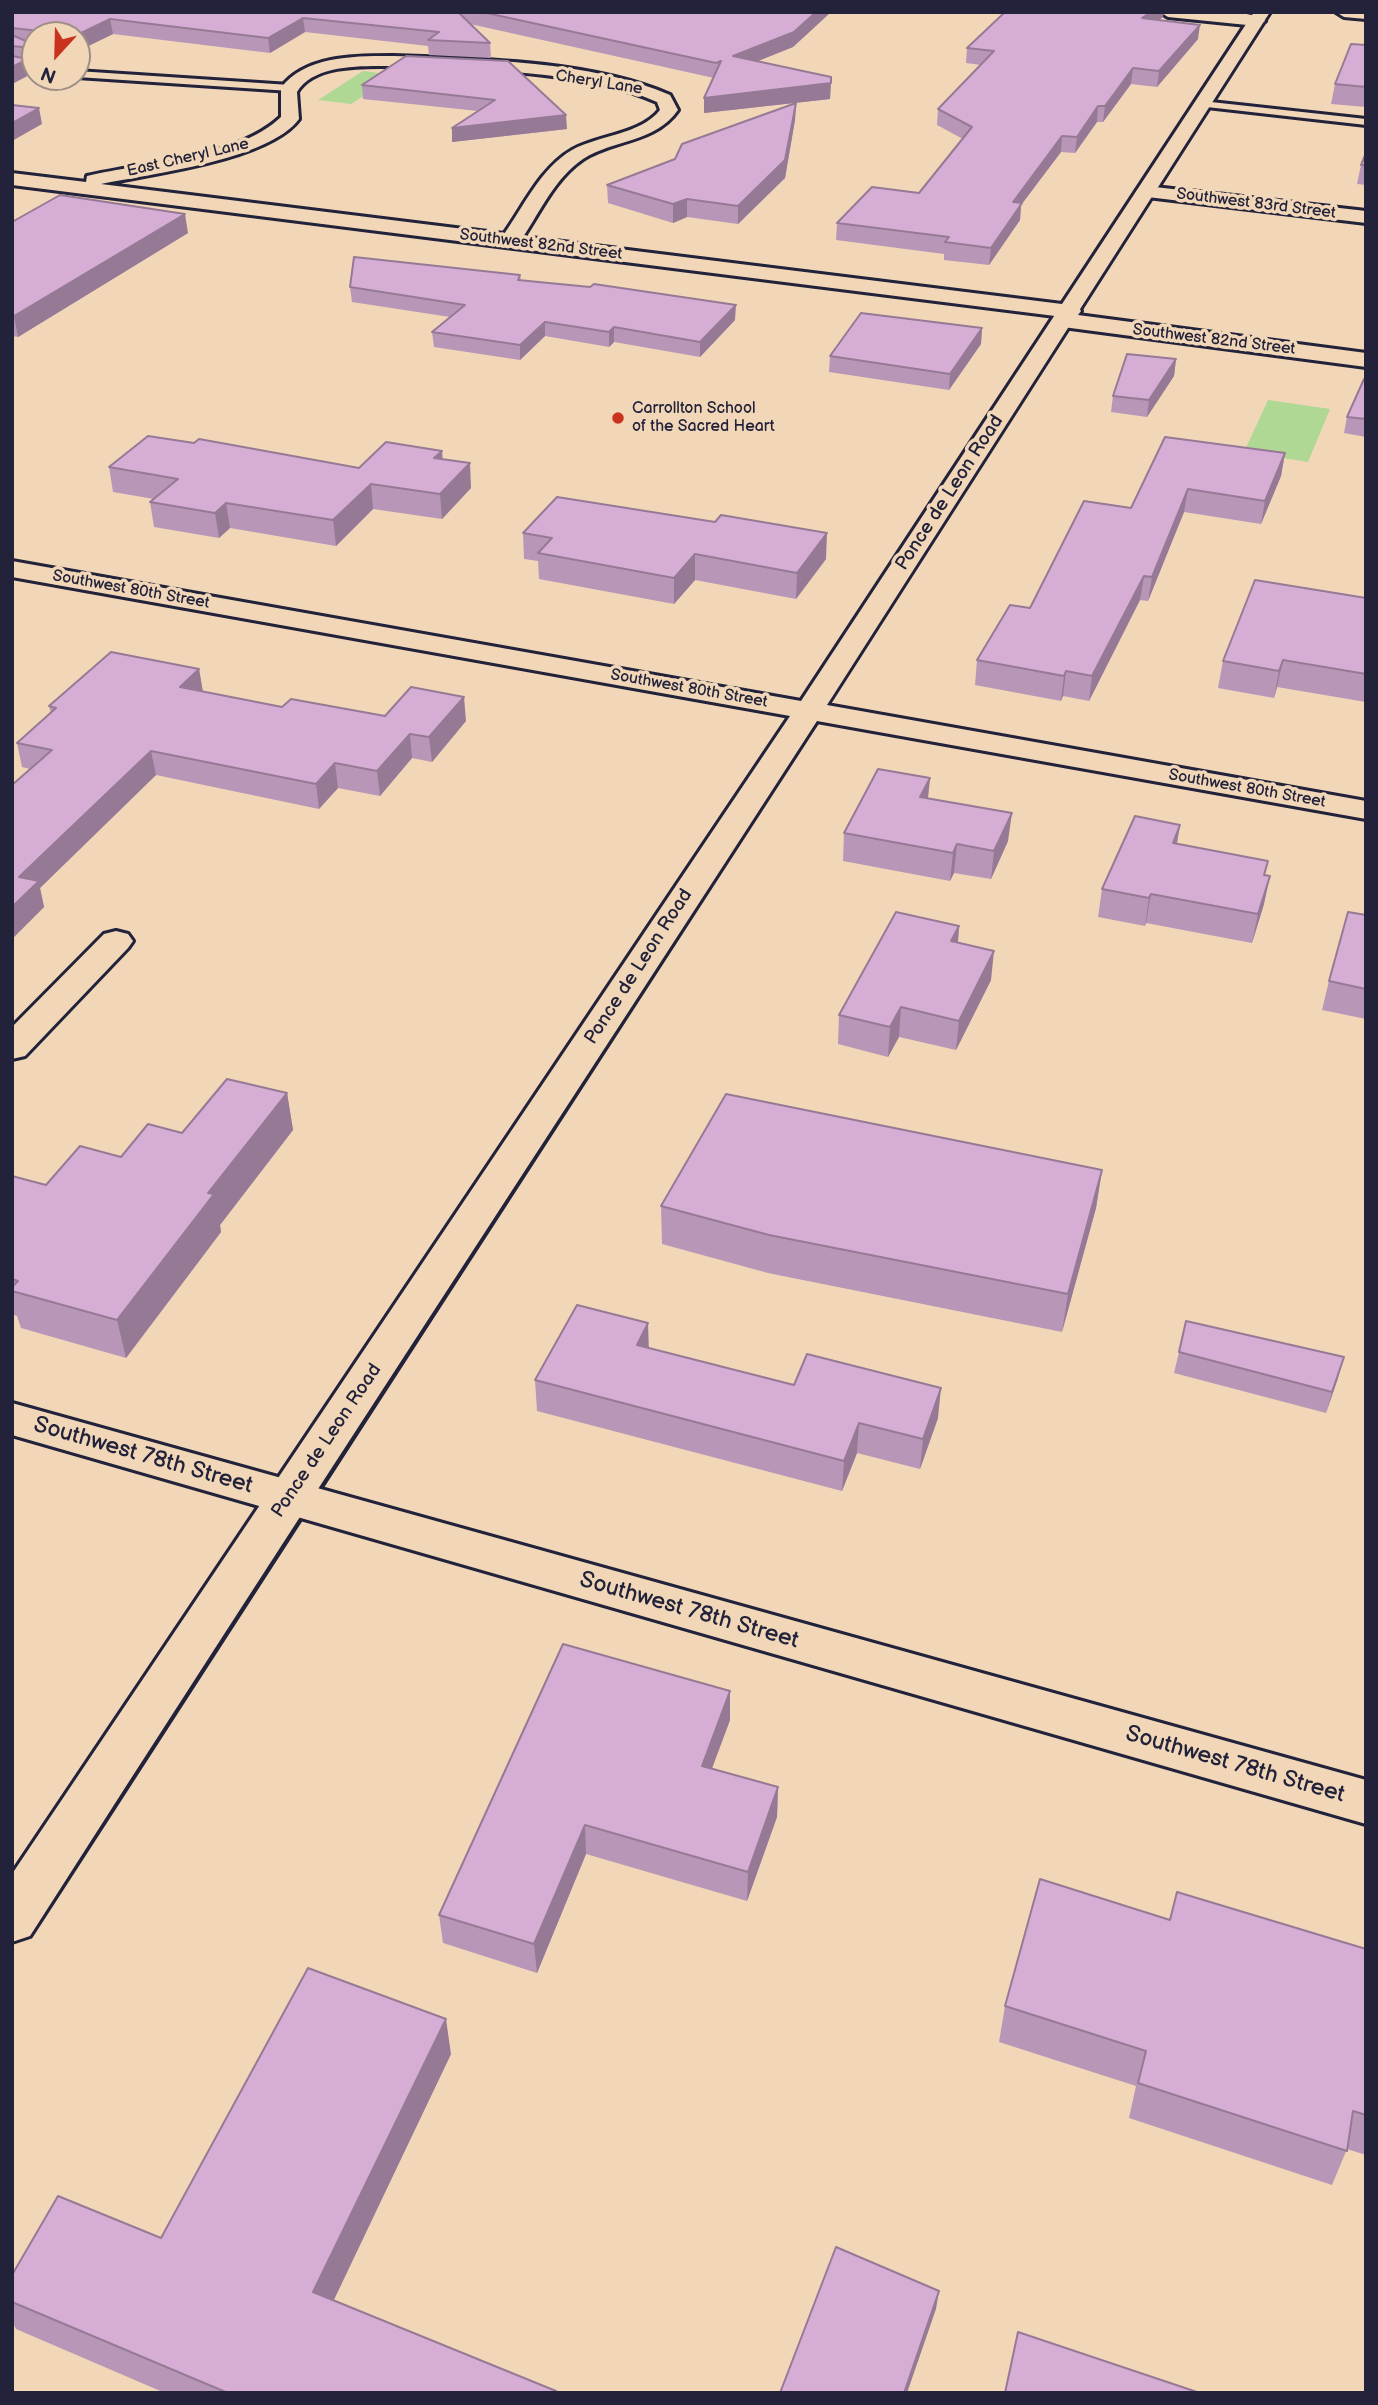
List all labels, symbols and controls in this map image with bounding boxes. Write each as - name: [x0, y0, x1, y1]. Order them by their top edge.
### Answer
- north arrow: [21, 21, 91, 91]
- text: N: [38, 61, 60, 87]
- street label: Cheryl Lane: [554, 67, 644, 99]
- street label: East Cheryl Lane: [125, 135, 251, 181]
- street label: Southwest 83rd Street: [1175, 185, 1337, 223]
- street label: Southwest 82nd Street: [459, 226, 623, 264]
- street label: Southwest 82nd Street: [1132, 321, 1296, 359]
- place label: Carrollton School of the Sacred Heart: [632, 399, 775, 437]
- marker: Carrollton School of the Sacred Heart: [610, 410, 626, 426]
- street label: Ponce de Leon Road: [891, 411, 1009, 575]
- street label: Southwest 80th Street: [51, 567, 211, 613]
- street label: Southwest 80th Street: [609, 666, 769, 712]
- street label: Southwest 80th Street: [1167, 766, 1327, 812]
- street label: Ponce de Leon Road: [580, 885, 698, 1049]
- street label: Ponce de Leon Road: [267, 1360, 387, 1522]
- street label: Southwest 78th Street: [30, 1412, 256, 1500]
- street label: Southwest 78th Street: [576, 1567, 802, 1655]
- street label: Southwest 78th Street: [1122, 1721, 1348, 1809]

